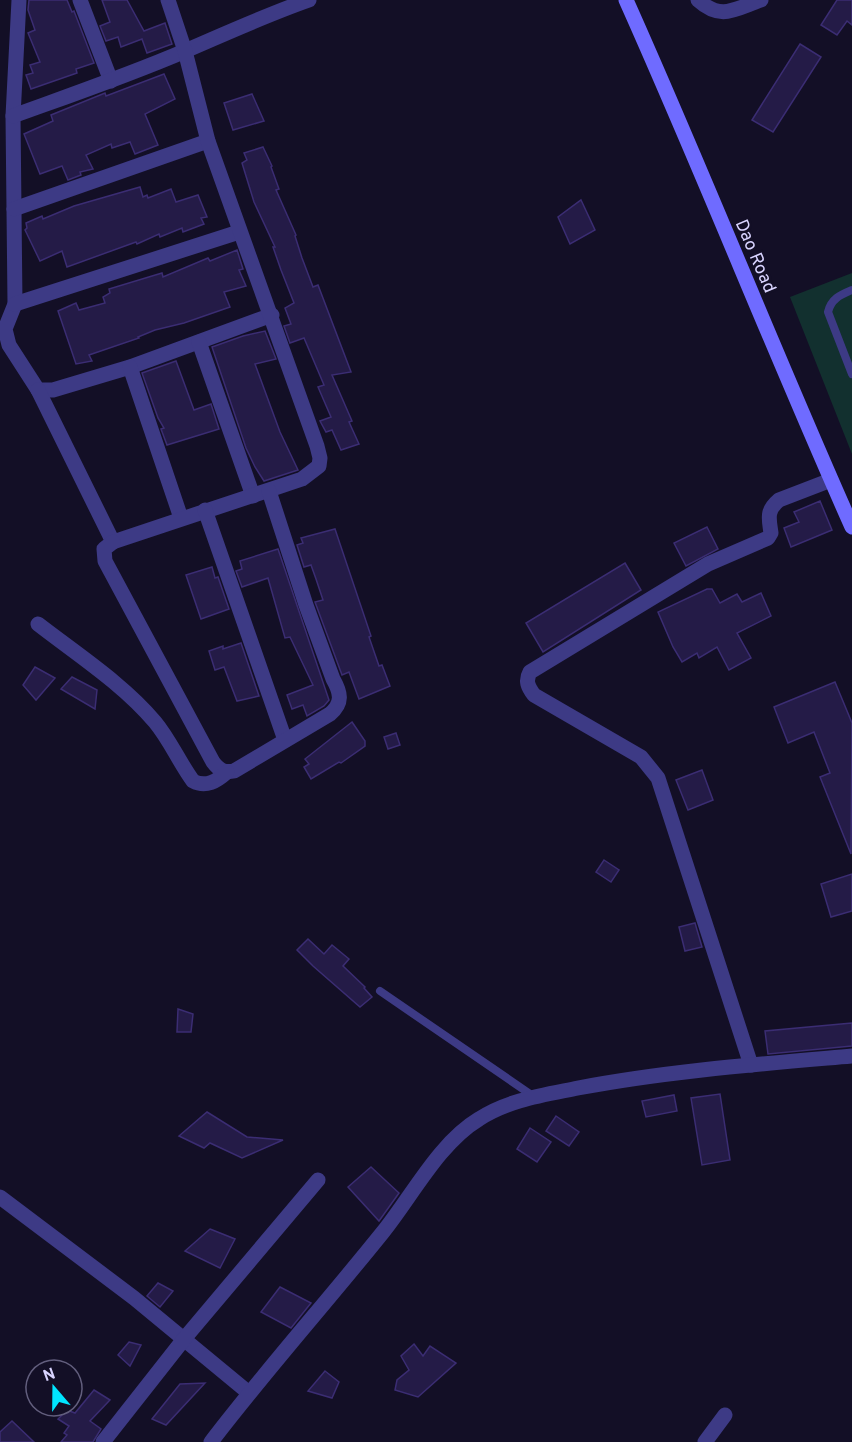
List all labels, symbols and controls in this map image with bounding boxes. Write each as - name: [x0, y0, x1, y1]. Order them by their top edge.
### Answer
- street label: Dao Road: [729, 216, 780, 297]
- north arrow: [24, 1358, 84, 1418]
- text: N: [41, 1364, 58, 1387]

